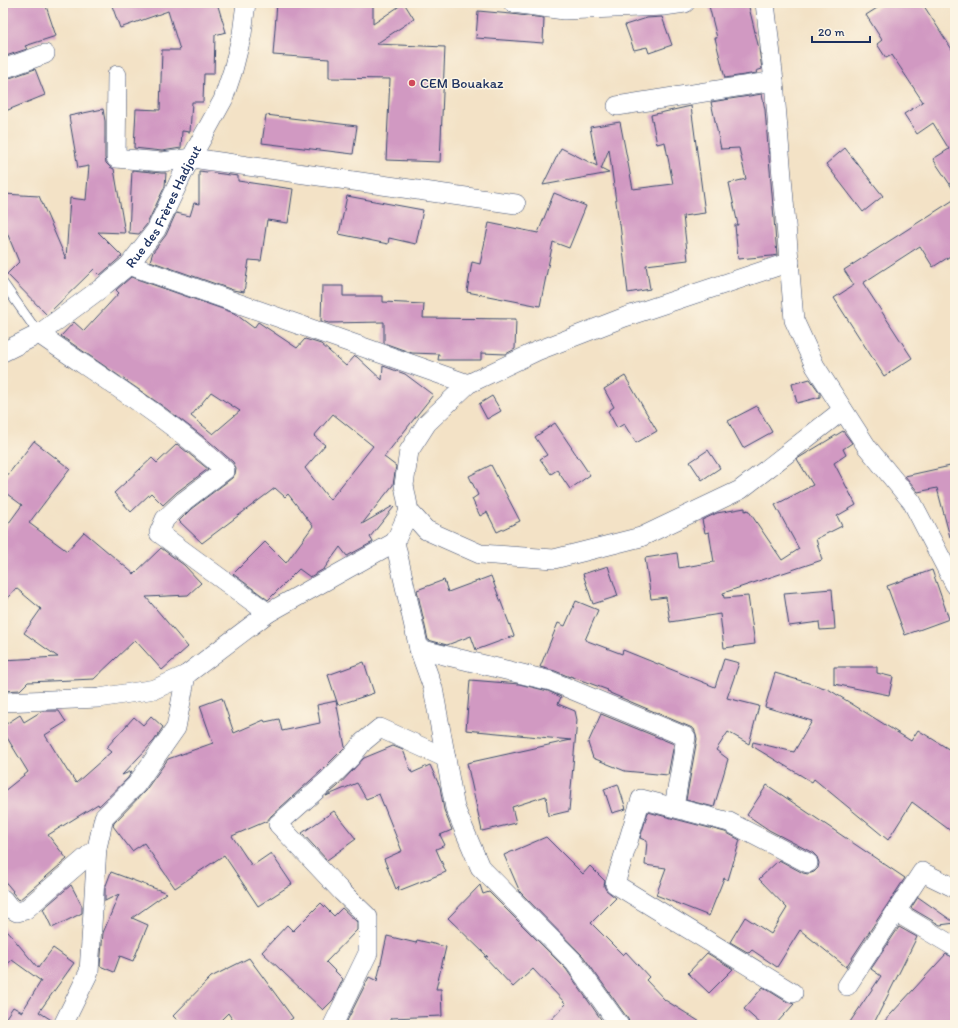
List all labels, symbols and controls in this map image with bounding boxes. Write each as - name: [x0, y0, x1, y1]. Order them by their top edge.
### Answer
- scale bar: [812, 18, 870, 44]
- text: 20 m: [818, 25, 845, 39]
- place label: CEM Bouakaz: [420, 75, 504, 92]
- marker: CEM Bouakaz: [407, 78, 417, 88]
- street label: Rue des Frères Hadjout: [122, 142, 205, 271]

